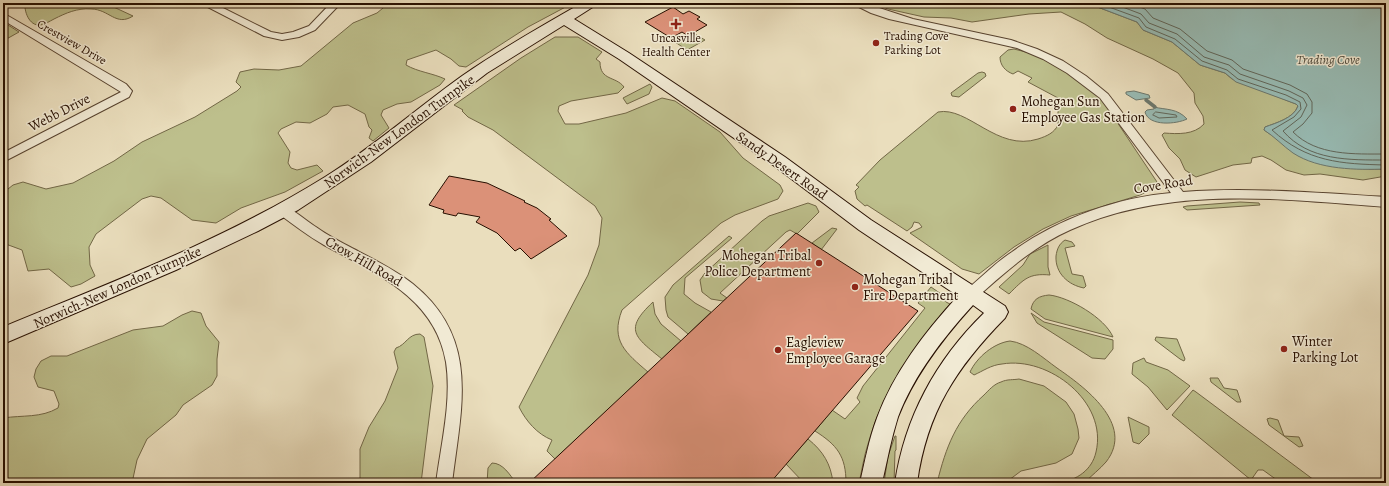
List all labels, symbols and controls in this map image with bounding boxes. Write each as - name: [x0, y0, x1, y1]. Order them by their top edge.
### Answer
- street label: Crestview Drive: [34, 16, 110, 68]
- marker: Uncasville Health Center: [670, 18, 682, 30]
- place label: Trading Cove Parking Lot: [884, 28, 949, 58]
- place label: Uncasville Health Center: [642, 30, 711, 60]
- marker: Trading Cove Parking Lot: [871, 38, 881, 48]
- water label: Trading Cove: [1296, 51, 1360, 68]
- street label: Norwich-New London Turnpike: [320, 70, 478, 193]
- street label: Webb Drive: [24, 89, 93, 137]
- place label: Mohegan Sun Employee Gas Station: [1021, 92, 1146, 127]
- marker: Mohegan Sun Employee Gas Station: [1008, 104, 1018, 114]
- street label: Sandy Desert Road: [732, 127, 832, 204]
- street label: Cove Road: [1132, 170, 1194, 199]
- street label: Crow Hill Road: [322, 232, 406, 291]
- street label: Norwich-New London Turnpike: [30, 242, 204, 333]
- place label: Mohegan Tribal Police Department: [705, 246, 812, 281]
- marker: Mohegan Tribal Police Department: [814, 258, 824, 268]
- place label: Mohegan Tribal Fire Department: [863, 270, 959, 305]
- marker: Mohegan Tribal Fire Department: [850, 282, 860, 292]
- place label: Winter Parking Lot: [1291, 332, 1359, 367]
- place label: Eagleview Employee Garage: [786, 333, 885, 368]
- marker: Winter Parking Lot: [1279, 344, 1289, 354]
- marker: Eagleview Employee Garage: [773, 345, 783, 355]

